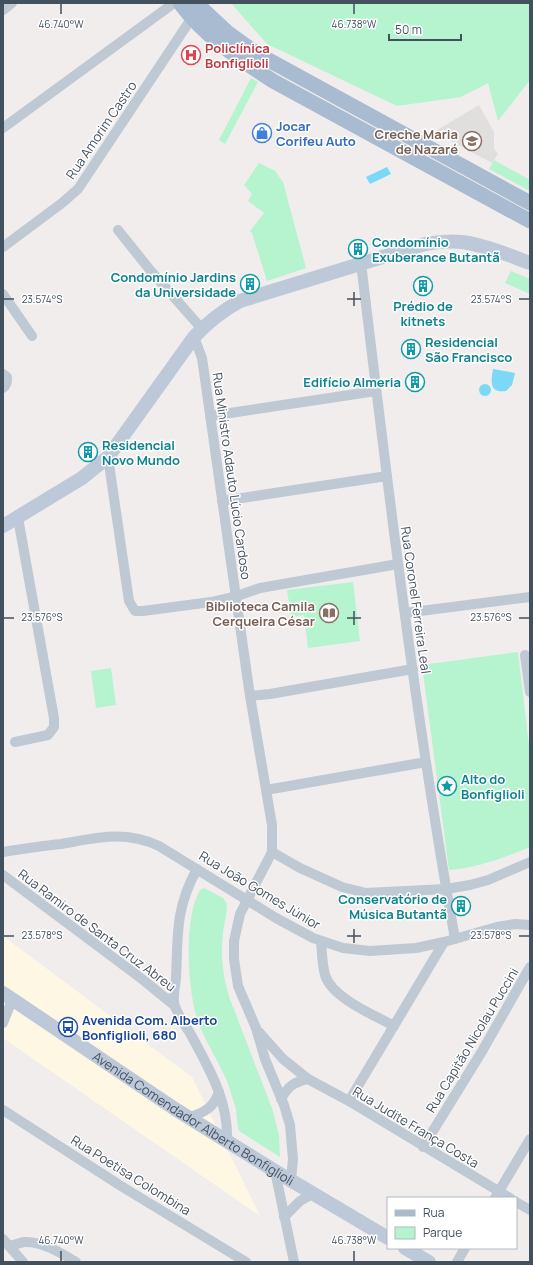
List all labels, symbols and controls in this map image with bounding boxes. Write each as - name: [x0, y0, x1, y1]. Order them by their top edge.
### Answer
- scale bar: [389, 16, 461, 42]
- text: 46.740°W: [38, 17, 84, 31]
- text: 46.738°W: [332, 17, 377, 31]
- text: 50 m: [395, 21, 422, 38]
- place label: Policlínica Bonfiglioli: [205, 39, 270, 72]
- hospital icon: Policlínica Bonfiglioli: [180, 44, 202, 66]
- street label: Rua Amorim Castro: [61, 77, 141, 183]
- place label: Jocar Corifeu Auto: [276, 117, 356, 150]
- shop icon: Jocar Corifeu Auto: [251, 122, 273, 144]
- place label: Creche Maria de Nazaré: [375, 125, 458, 158]
- school or university icon: Creche Maria de Nazaré: [461, 130, 483, 152]
- place label: Condomínio Exuberance Butantã: [372, 233, 500, 266]
- building icon: Condomínio Exuberance Butantã: [347, 238, 369, 260]
- place label: Condomínio Jardins da Universidade: [111, 268, 236, 301]
- building icon: Condomínio Jardins da Universidade: [239, 273, 261, 295]
- building icon: Prédio de kitnets: [412, 275, 434, 297]
- text: 23.574°S: [22, 292, 62, 306]
- text: 23.574°S: [471, 292, 511, 306]
- place label: Prédio de kitnets: [393, 297, 453, 330]
- place label: Residencial São Francisco: [425, 333, 512, 366]
- building icon: Residencial São Francisco: [400, 338, 422, 360]
- street label: Rua Ministro Adauto Lúcio Cardoso: [209, 371, 256, 581]
- building icon: Edifício Almeria: [404, 371, 426, 393]
- place label: Edifício Almeria: [303, 373, 401, 391]
- place label: Residencial Novo Mundo: [102, 436, 180, 469]
- building icon: Residencial Novo Mundo: [77, 441, 99, 463]
- street label: Rua Coronel Ferreira Leal: [397, 525, 435, 675]
- place label: Biblioteca Camila Cerqueira César: [206, 597, 315, 630]
- library icon: Biblioteca Camila Cerqueira César: [318, 602, 340, 624]
- text: 23.576°S: [21, 610, 63, 624]
- text: 23.576°S: [470, 610, 512, 624]
- place label: Alto do Bonfiglioli: [461, 770, 525, 803]
- place icon: Alto do Bonfiglioli: [436, 775, 458, 797]
- street label: Rua João Gomes Júnior: [196, 847, 324, 934]
- street label: Rua Ramiro de Santa Cruz Abreu: [15, 865, 179, 995]
- place label: Conservatório de Música Butantã: [338, 890, 447, 923]
- building icon: Conservatório de Música Butantã: [450, 895, 472, 917]
- text: 23.578°S: [21, 928, 63, 942]
- text: 23.578°S: [470, 928, 512, 942]
- street label: Rua Capitão Nicolau Puccini: [421, 964, 523, 1116]
- place label: Avenida Com. Alberto Bonfiglioli, 680: [82, 1011, 217, 1044]
- bus stop icon: Avenida Com. Alberto Bonfiglioli, 680: [57, 1016, 79, 1038]
- street label: Avenida Comendador Alberto Bonfiglioli: [89, 1047, 298, 1189]
- street label: Rua Judite França Costa: [349, 1082, 483, 1172]
- street label: Rua Poetisa Colombina: [68, 1131, 194, 1219]
- legend: [387, 1197, 517, 1249]
- text: Rua: [423, 1204, 444, 1221]
- text: Parque: [423, 1224, 462, 1241]
- text: 46.740°W: [38, 1233, 84, 1247]
- text: 46.738°W: [332, 1233, 377, 1247]

